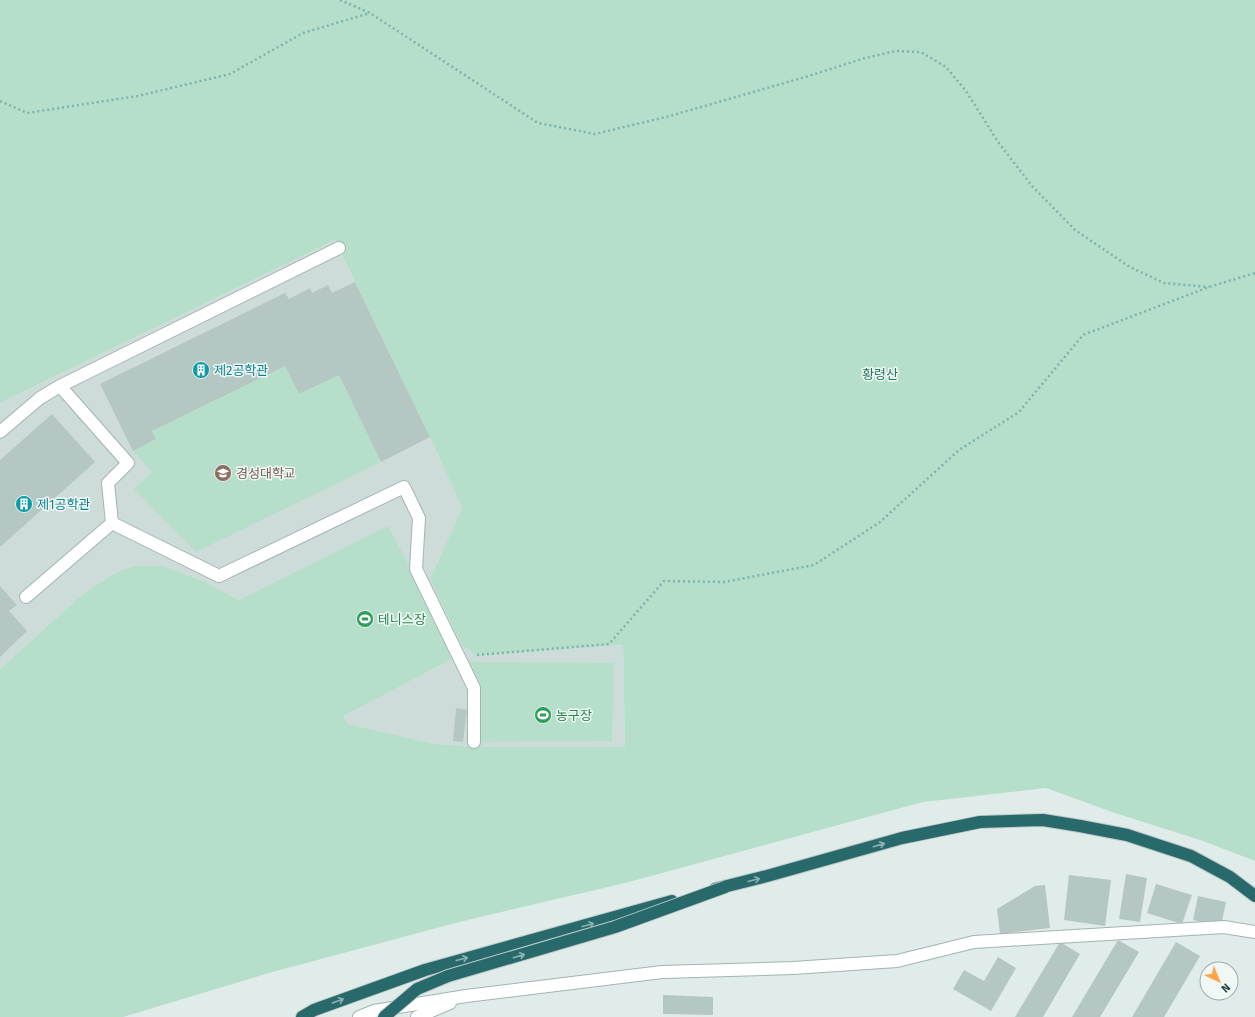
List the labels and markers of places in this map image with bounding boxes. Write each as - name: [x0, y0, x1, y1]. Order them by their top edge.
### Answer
- building icon: 제2공학관: [191, 360, 211, 380]
- place label: 제2공학관: [214, 363, 268, 378]
- school or university icon: 경성대학교: [213, 463, 233, 483]
- place label: 경성대학교: [236, 466, 296, 481]
- building icon: 제1공학관: [14, 494, 34, 514]
- place label: 제1공학관: [37, 497, 91, 512]
- sports icon: 테니스장: [355, 609, 375, 629]
- place label: 테니스장: [378, 612, 426, 627]
- sports icon: 농구장: [533, 705, 553, 725]
- place label: 농구장: [556, 708, 592, 723]

